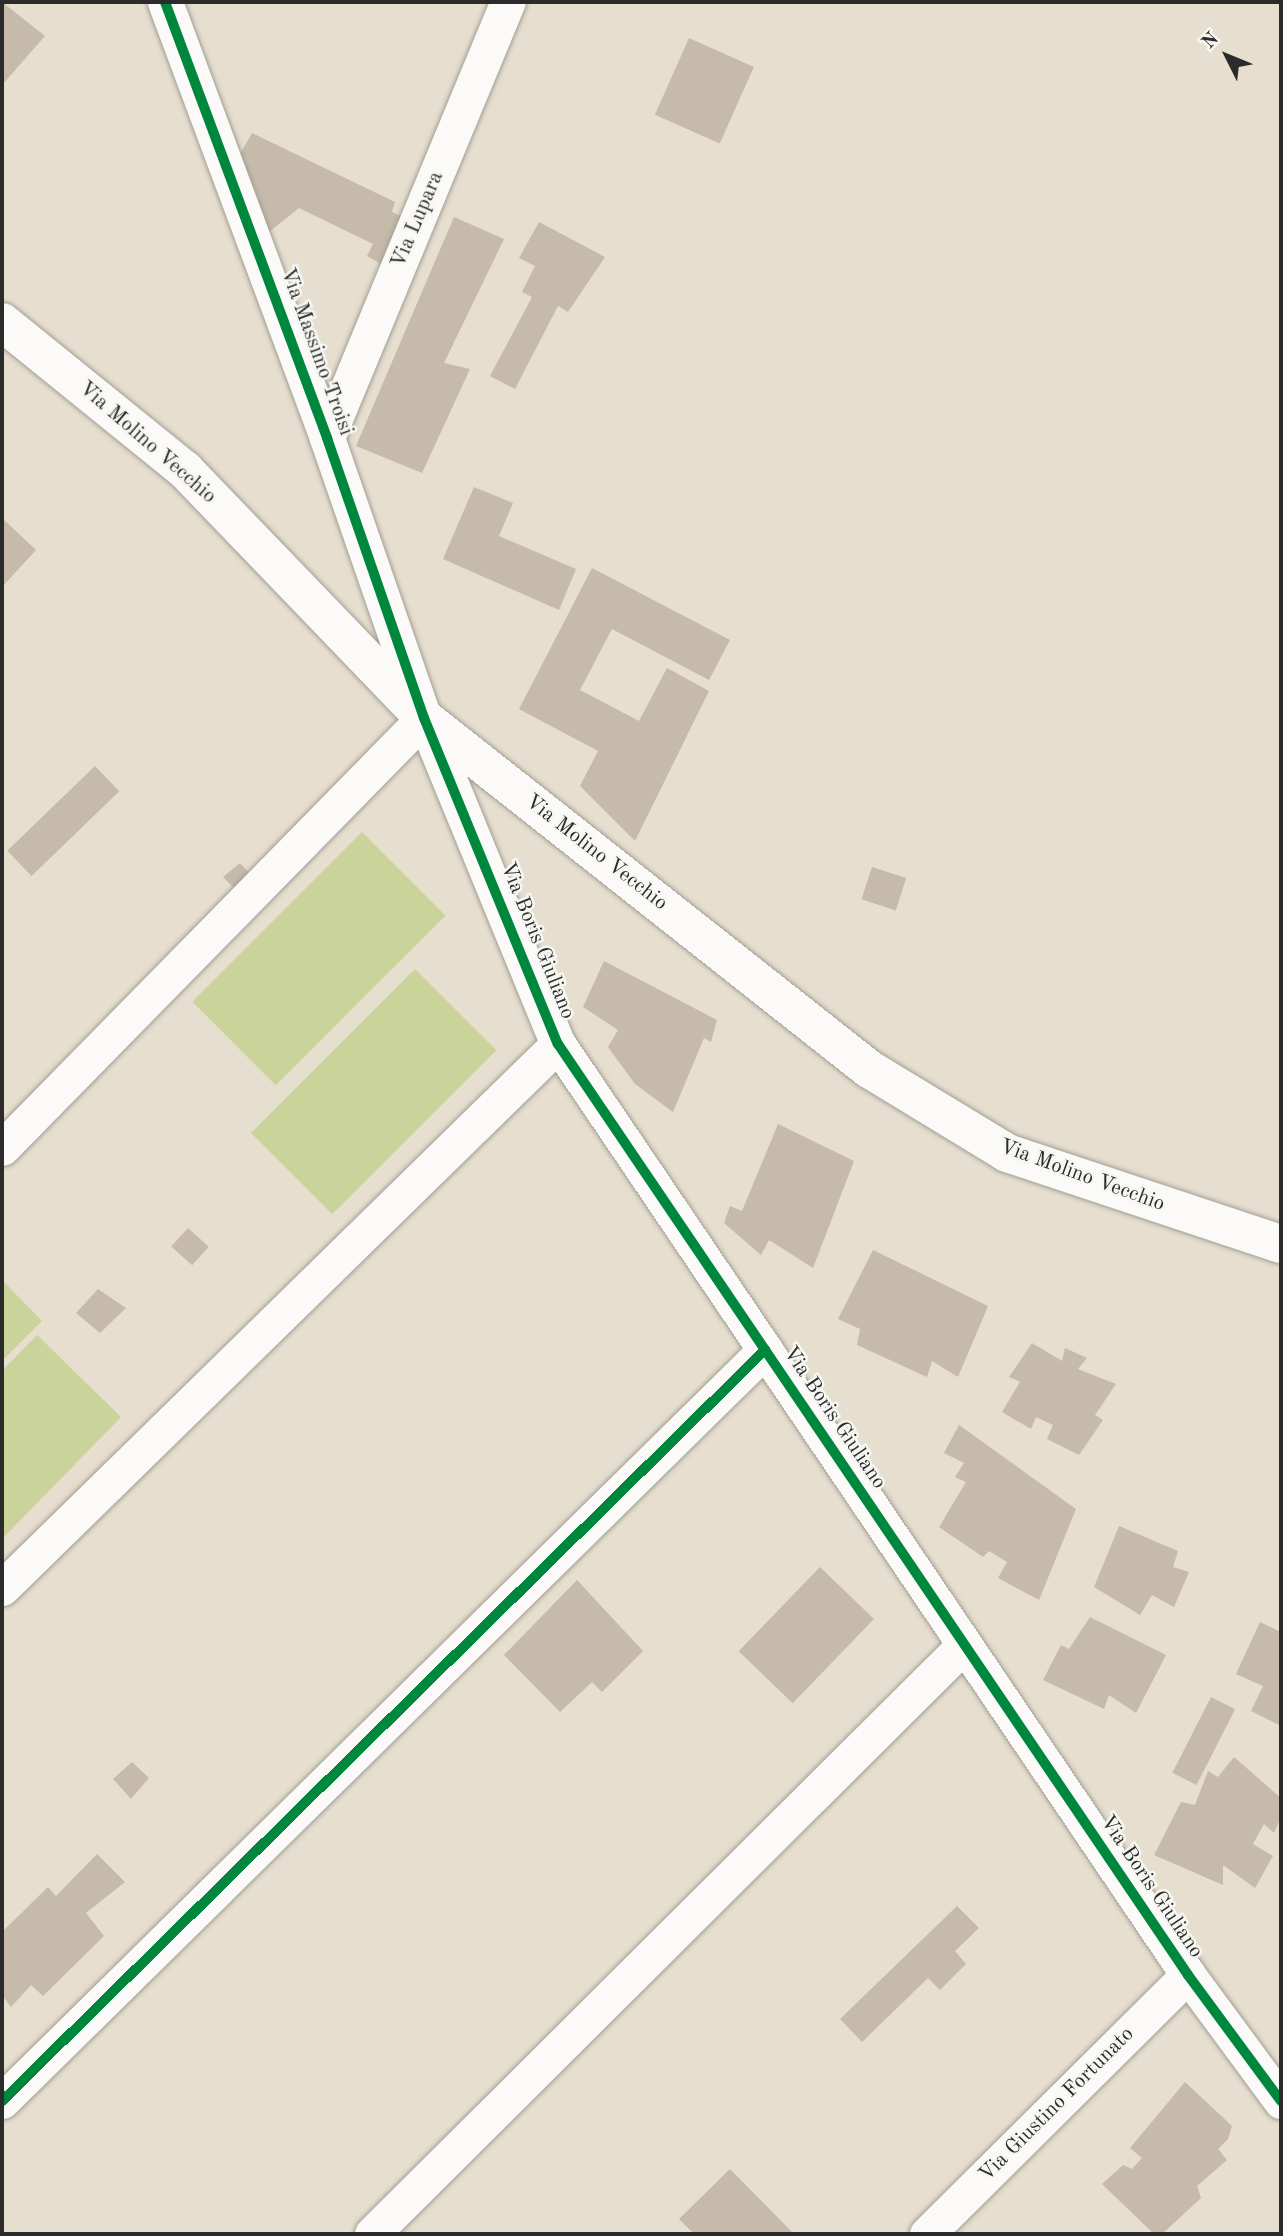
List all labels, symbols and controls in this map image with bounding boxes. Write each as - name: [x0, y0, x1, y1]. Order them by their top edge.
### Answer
- north arrow: [1192, 21, 1262, 91]
- text: N: [1199, 30, 1223, 53]
- street label: Via Lupara: [386, 168, 450, 272]
- street label: Via Massimo Troisi: [274, 265, 358, 439]
- street label: Via Molino Vecchio: [73, 376, 221, 510]
- street label: Via Molino Vecchio: [520, 790, 672, 916]
- street label: Via Boris Giuliano: [494, 859, 580, 1023]
- street label: Via Molino Vecchio: [996, 1134, 1168, 1218]
- street label: Via Boris Giuliano: [777, 1342, 891, 1494]
- street label: Via Boris Giuliano: [1094, 1811, 1208, 1963]
- street label: Via Giustino Fortunato: [974, 2022, 1140, 2188]

